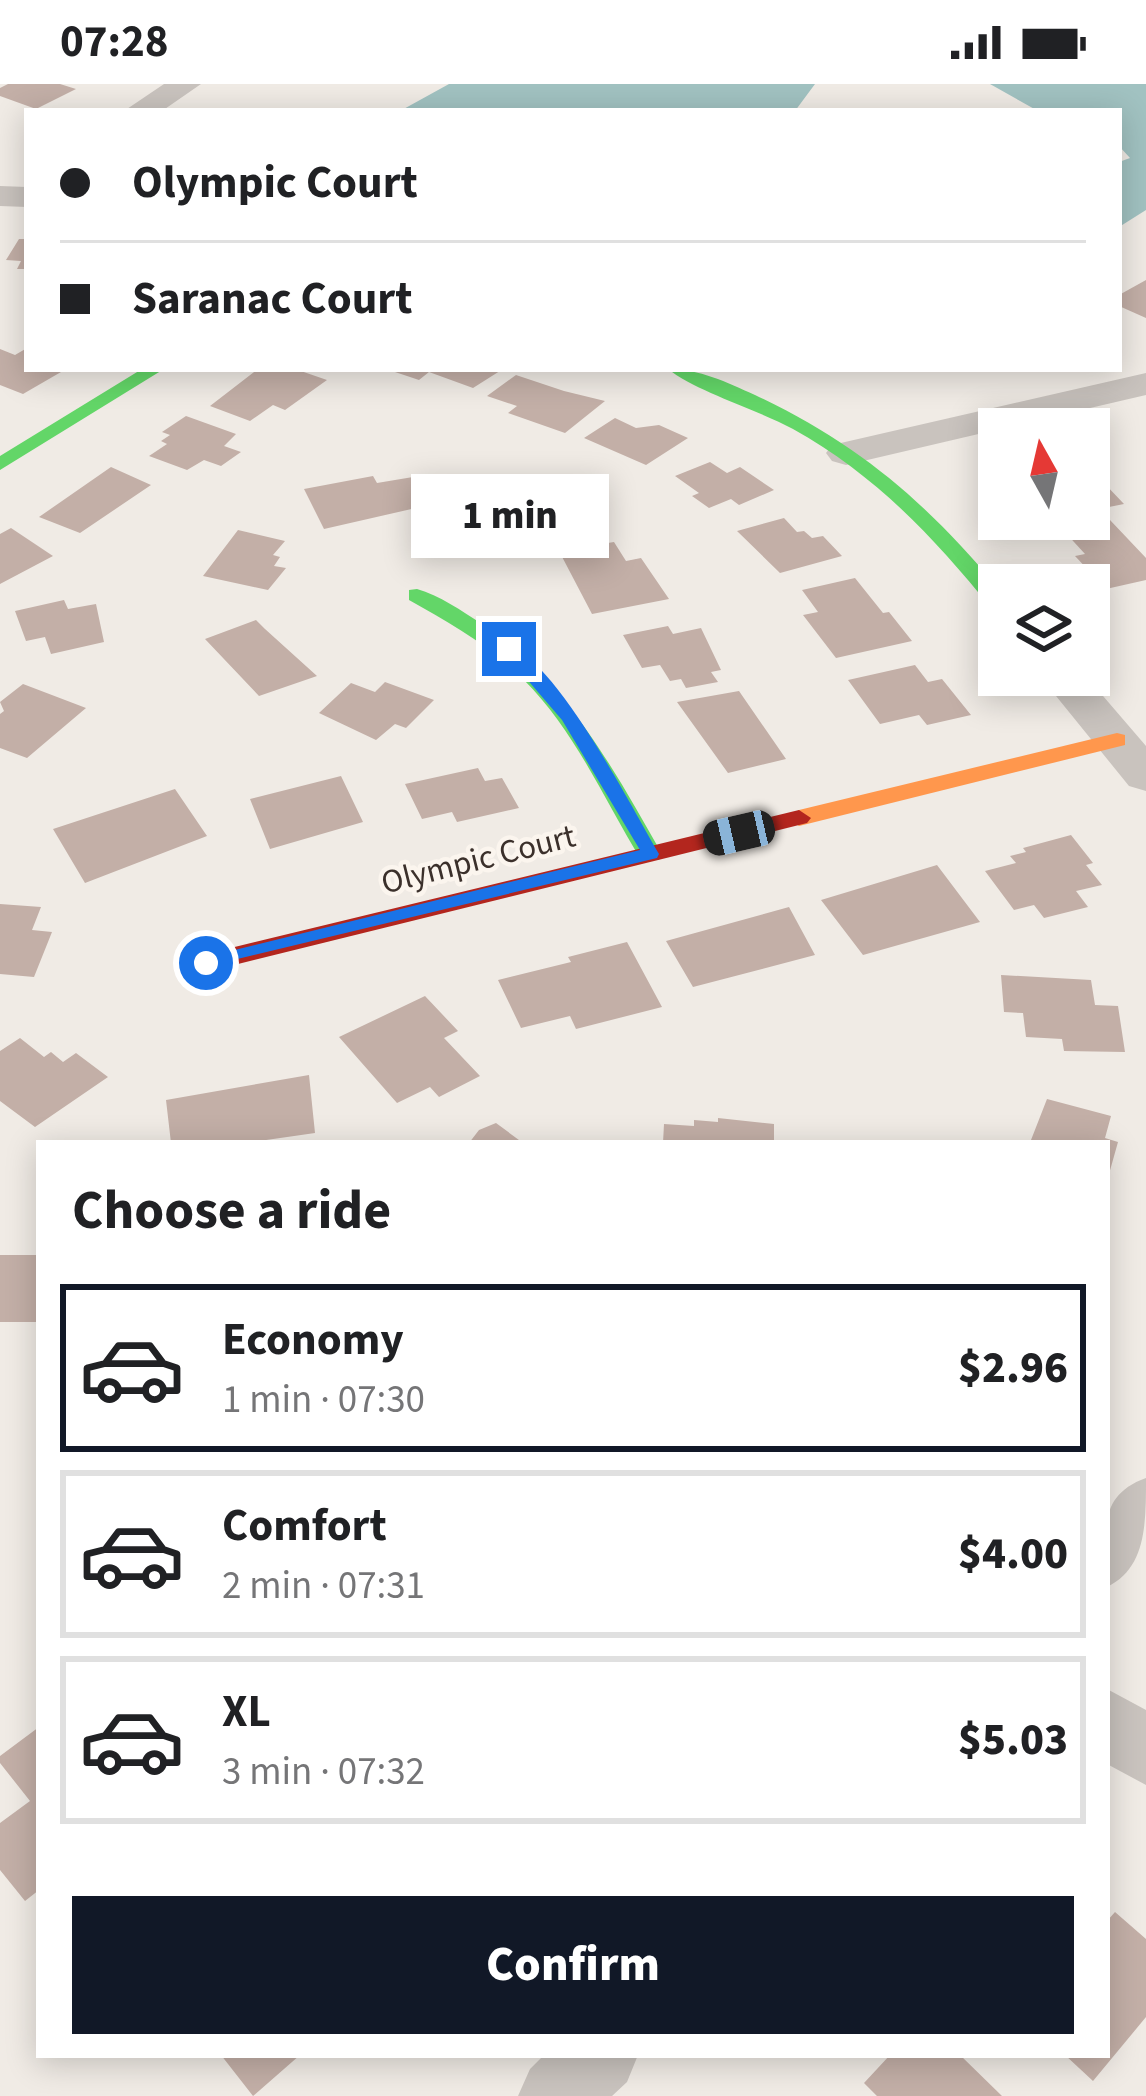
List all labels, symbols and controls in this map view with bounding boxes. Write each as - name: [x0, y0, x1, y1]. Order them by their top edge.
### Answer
- text: 07:28: [60, 10, 169, 74]
- text: Olympic Court: [132, 151, 418, 215]
- text: Saranac Court: [132, 267, 412, 331]
- north arrow: [978, 408, 1110, 540]
- map controls: [978, 408, 1110, 696]
- callout: 1 min: [410, 475, 608, 559]
- text: 1 min: [462, 488, 558, 544]
- button: layers: [978, 564, 1110, 696]
- route end: [482, 622, 536, 676]
- car: [700, 807, 778, 859]
- street label: Olympic Court: [376, 813, 580, 906]
- route start: [179, 936, 233, 990]
- text: Choose a ride: [72, 1173, 391, 1250]
- text: Economy: [222, 1308, 404, 1372]
- icon: car: [78, 1314, 186, 1422]
- text: $2.96: [958, 1336, 1068, 1400]
- text: 1 min · 07:30: [222, 1372, 425, 1428]
- text: Comfort: [222, 1494, 387, 1558]
- icon: car: [78, 1500, 186, 1608]
- text: $4.00: [958, 1522, 1068, 1586]
- text: 2 min · 07:31: [222, 1558, 425, 1614]
- text: XL: [222, 1680, 271, 1744]
- icon: car: [78, 1686, 186, 1794]
- text: $5.03: [958, 1708, 1068, 1772]
- text: 3 min · 07:32: [222, 1744, 425, 1800]
- button: Confirm: [72, 1896, 1074, 2034]

